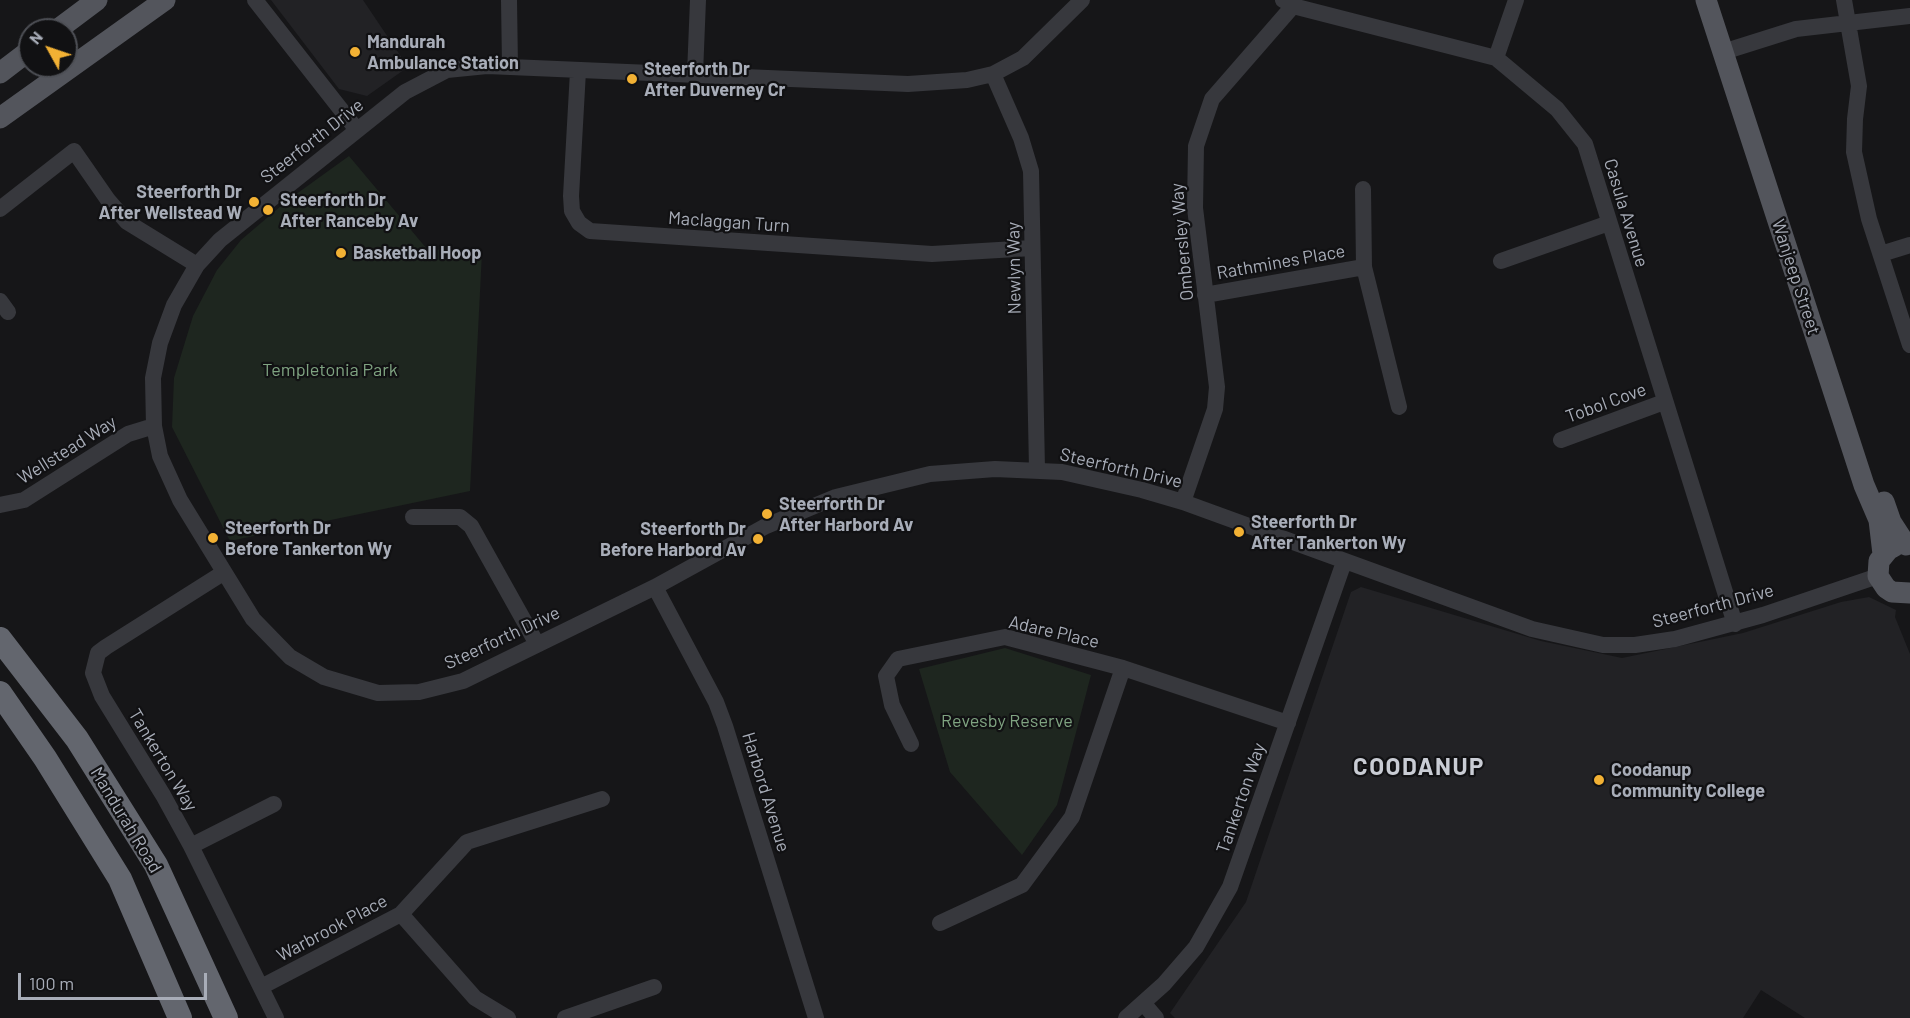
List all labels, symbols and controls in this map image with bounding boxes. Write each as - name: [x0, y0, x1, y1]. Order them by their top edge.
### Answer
- north arrow: [18, 18, 78, 78]
- text: N: [25, 27, 46, 48]
- place label: Mandurah Ambulance Station: [367, 31, 519, 74]
- marker: Mandurah Ambulance Station: [348, 45, 362, 59]
- place label: Steerforth Dr After Duverney Cr: [644, 58, 785, 100]
- marker: Steerforth Dr After Duverney Cr: [625, 72, 639, 86]
- street label: Steerforth Drive: [256, 94, 368, 188]
- street label: Casula Avenue: [1599, 156, 1653, 270]
- place label: Steerforth Dr After Wellstead W: [99, 181, 242, 224]
- street label: Ombersley Way: [1166, 182, 1198, 302]
- place label: Steerforth Dr After Ranceby Av: [280, 189, 418, 232]
- marker: Steerforth Dr After Wellstead W: [247, 195, 261, 209]
- marker: Steerforth Dr After Ranceby Av: [261, 203, 275, 217]
- street label: Maclaggan Turn: [667, 207, 791, 237]
- street label: Wanjeep Street: [1767, 217, 1825, 337]
- street label: Newlyn Way: [1002, 222, 1026, 314]
- street label: Rathmines Place: [1215, 240, 1347, 284]
- place label: Basketball Hoop: [353, 242, 482, 264]
- marker: Basketball Hoop: [334, 246, 348, 260]
- park label: Templetonia Park: [262, 359, 398, 381]
- street label: Tobol Cove: [1563, 378, 1649, 428]
- street label: Wellstead Way: [14, 411, 120, 489]
- street label: Steerforth Drive: [1058, 443, 1184, 493]
- place label: Steerforth Dr After Harbord Av: [779, 493, 913, 536]
- marker: Steerforth Dr After Harbord Av: [760, 507, 774, 521]
- place label: Steerforth Dr After Tankerton Wy: [1251, 511, 1406, 554]
- place label: Steerforth Dr Before Tankerton Wy: [225, 517, 392, 560]
- place label: Steerforth Dr Before Harbord Av: [600, 518, 746, 560]
- marker: Steerforth Dr After Tankerton Wy: [1232, 525, 1246, 539]
- marker: Steerforth Dr Before Tankerton Wy: [206, 531, 220, 545]
- marker: Steerforth Dr Before Harbord Av: [751, 532, 765, 546]
- street label: Steerforth Drive: [1650, 579, 1776, 633]
- street label: Steerforth Drive: [441, 602, 563, 674]
- street label: Adare Place: [1007, 611, 1101, 653]
- street label: Tankerton Way: [124, 705, 202, 815]
- park label: Revesby Reserve: [941, 710, 1073, 732]
- street label: Harbord Avenue: [738, 729, 794, 855]
- street label: Tankerton Way: [1212, 740, 1270, 856]
- district label: COODANUP: [1353, 753, 1485, 781]
- place label: Coodanup Community College: [1611, 759, 1765, 802]
- street label: Mandurah Road: [86, 763, 166, 877]
- marker: Coodanup Community College: [1592, 773, 1606, 787]
- street label: Warbrook Place: [273, 890, 391, 966]
- scale bar: [21, 961, 210, 999]
- text: 100 m: [29, 972, 74, 994]

